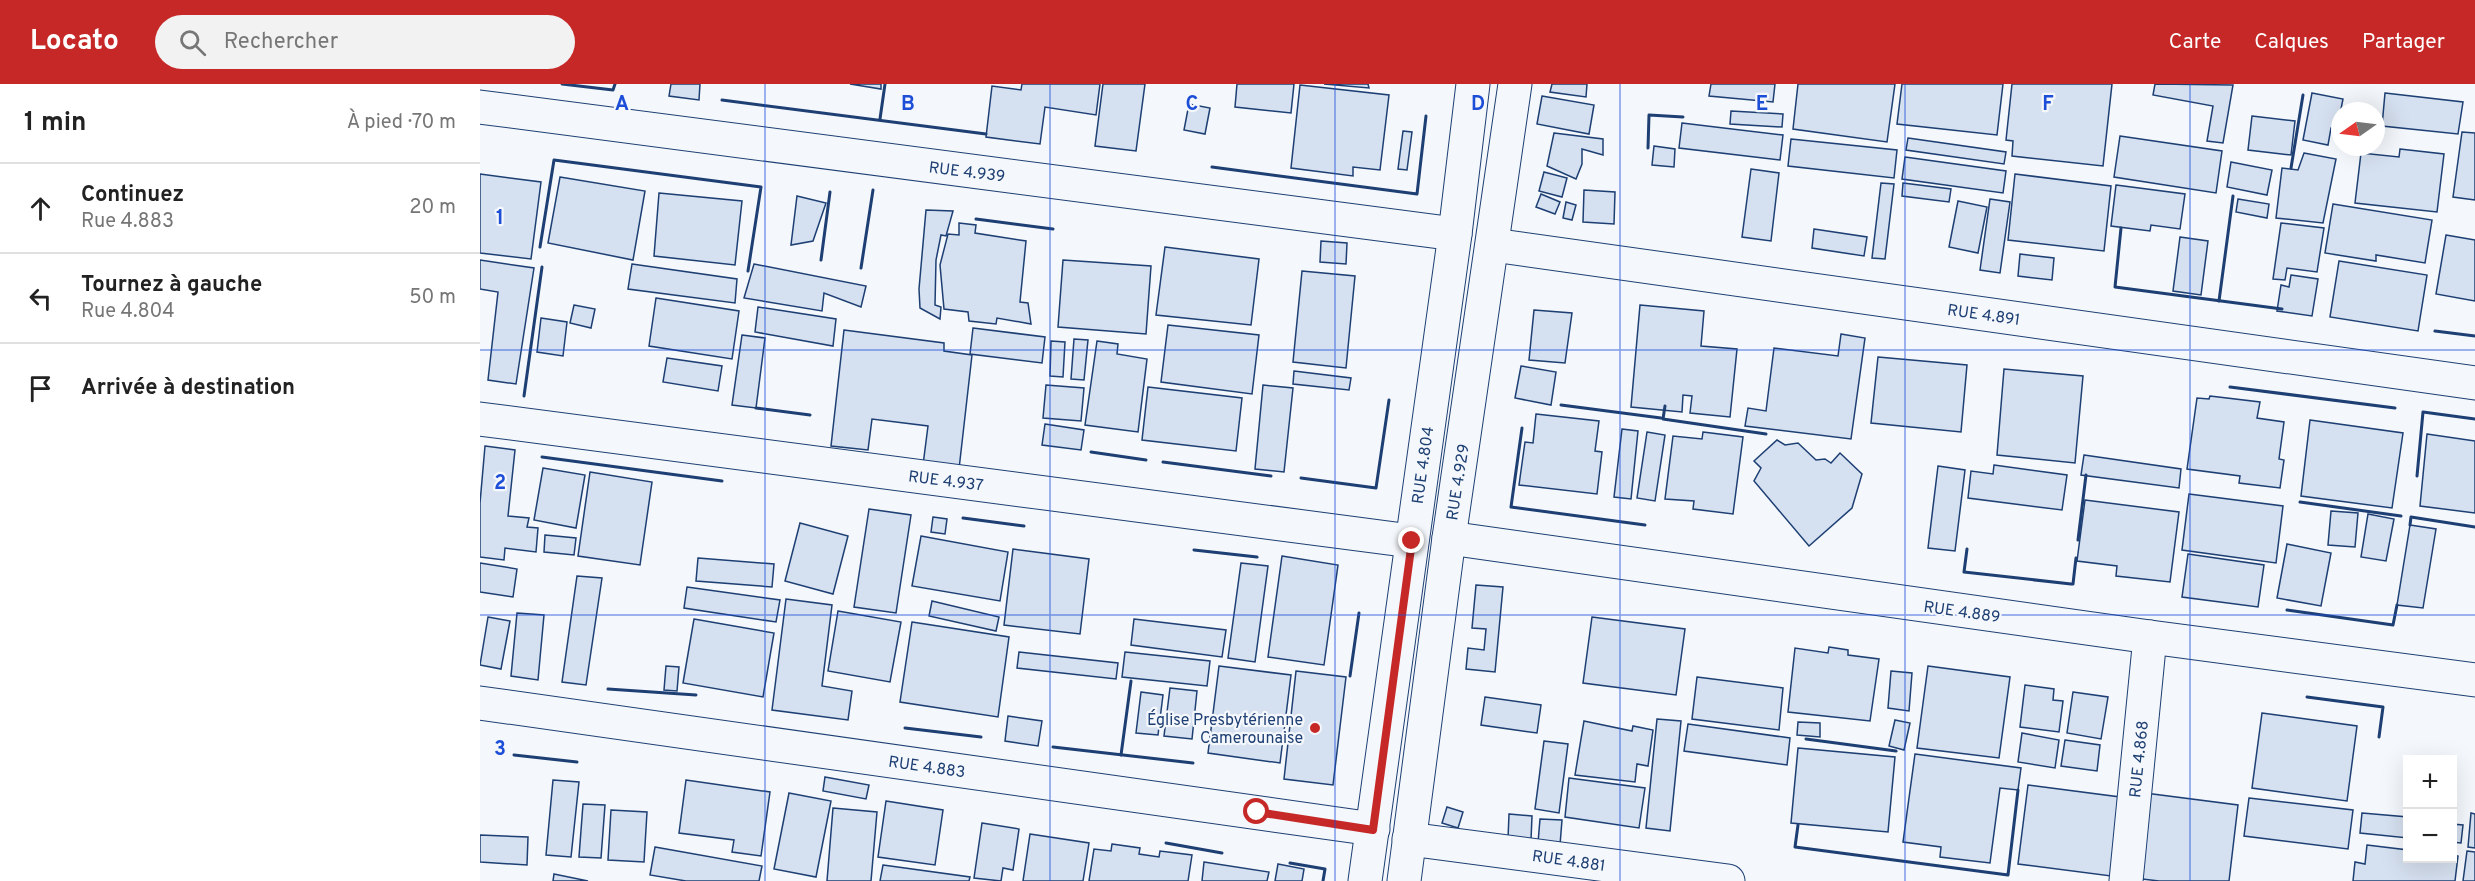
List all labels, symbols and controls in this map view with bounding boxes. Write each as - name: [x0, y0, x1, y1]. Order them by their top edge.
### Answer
- search box: [155, 15, 575, 69]
- text: Locato: [30, 24, 119, 60]
- icon: search: [176, 26, 209, 59]
- text: Rechercher: [224, 29, 338, 56]
- text: Carte: [2169, 29, 2221, 56]
- text: Calques: [2254, 29, 2329, 56]
- text: Partager: [2362, 29, 2445, 56]
- text: A: [615, 92, 629, 118]
- text: B: [901, 92, 915, 118]
- text: C: [1186, 92, 1198, 118]
- text: D: [1471, 92, 1485, 118]
- text: E: [1756, 92, 1768, 118]
- text: F: [2042, 92, 2054, 118]
- north arrow: [2331, 102, 2385, 156]
- text: 1 min: [24, 107, 86, 140]
- text: À pied · 70 m: [347, 110, 456, 136]
- street label: RUE 4.939: [927, 158, 1006, 188]
- text: Continuez: [81, 182, 184, 209]
- icon: ahead: [24, 192, 57, 225]
- text: 20 m: [409, 195, 456, 221]
- text: 1: [496, 206, 504, 232]
- text: Rue 4.883: [81, 209, 174, 235]
- text: Tournez à gauche: [81, 272, 262, 299]
- icon: left: [24, 282, 57, 315]
- text: 50 m: [409, 285, 456, 311]
- text: Rue 4.804: [81, 299, 175, 325]
- street label: RUE 4.891: [1946, 301, 2021, 331]
- icon: arrive: [24, 372, 57, 405]
- text: Arrivée à destination: [81, 375, 295, 402]
- street label: RUE 4.804: [1409, 425, 1439, 505]
- street label: RUE 4.929: [1443, 443, 1475, 522]
- street label: RUE 4.937: [907, 467, 985, 497]
- text: 2: [494, 471, 506, 497]
- route end: [1398, 527, 1424, 553]
- street label: RUE 4.889: [1922, 598, 2001, 628]
- place label: Église Presbytérienne Camerounaise: [1147, 709, 1303, 749]
- street label: RUE 4.868: [2126, 720, 2154, 799]
- marker: Église Presbytérienne Camerounaise: [1308, 721, 1322, 735]
- text: 3: [494, 737, 506, 763]
- street label: RUE 4.883: [887, 753, 967, 783]
- map controls: [2403, 755, 2457, 863]
- button: +: [2403, 755, 2457, 809]
- route start: [1243, 798, 1269, 824]
- button: −: [2403, 809, 2457, 863]
- street label: RUE 4.881: [1531, 847, 1607, 877]

